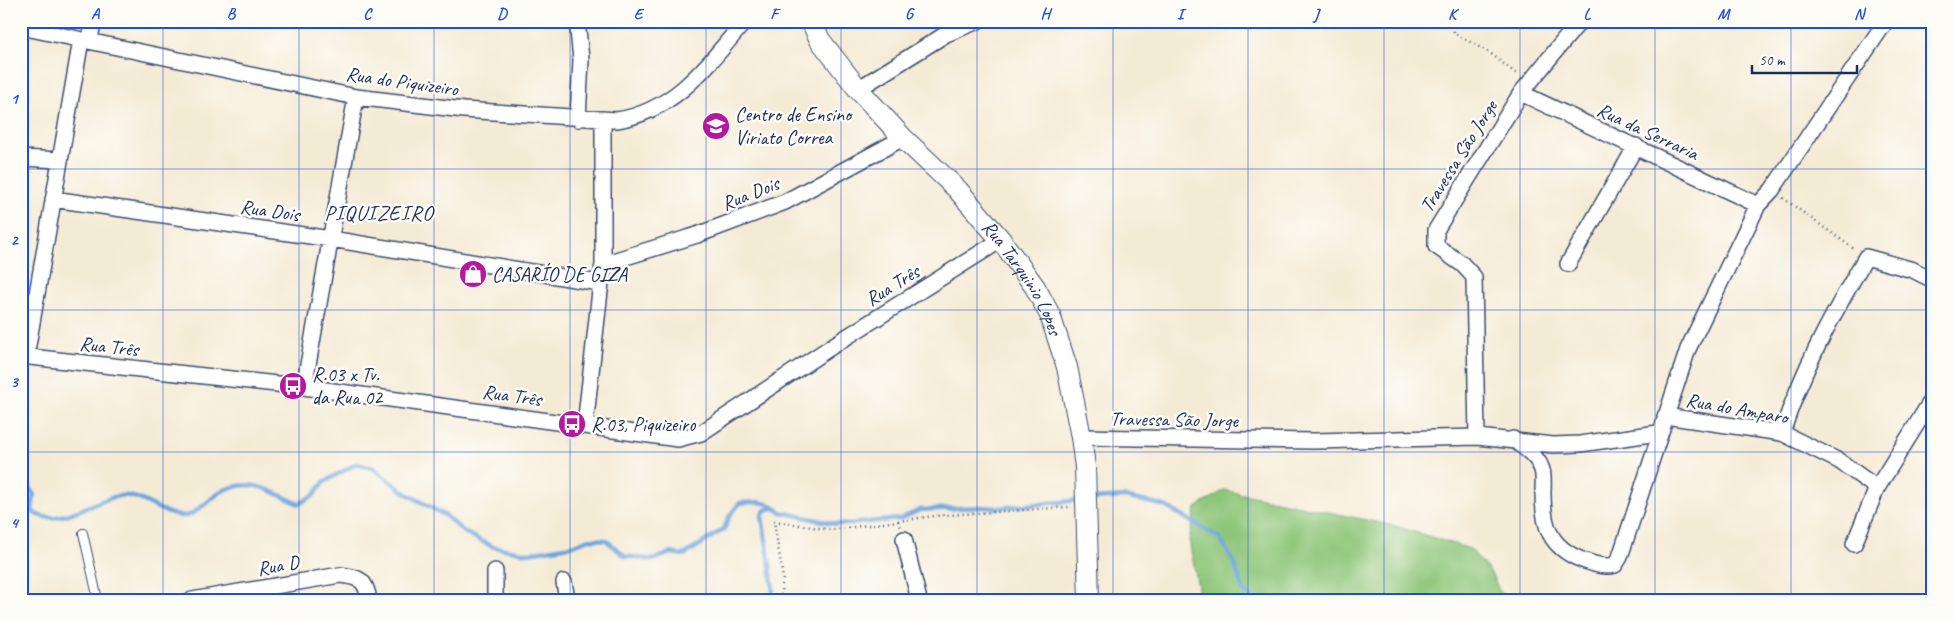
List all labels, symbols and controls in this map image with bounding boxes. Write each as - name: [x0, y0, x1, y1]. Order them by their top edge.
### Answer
- text: A: [91, 4, 101, 24]
- text: B: [227, 4, 237, 24]
- text: C: [363, 4, 373, 24]
- text: D: [497, 4, 508, 24]
- text: E: [634, 4, 645, 24]
- text: F: [770, 4, 781, 24]
- text: G: [905, 4, 915, 24]
- text: H: [1040, 4, 1052, 24]
- text: I: [1177, 4, 1187, 24]
- text: J: [1312, 4, 1321, 24]
- text: K: [1448, 4, 1460, 24]
- text: L: [1584, 4, 1592, 24]
- text: M: [1717, 4, 1731, 24]
- text: N: [1854, 4, 1867, 24]
- scale bar: [1752, 42, 1856, 74]
- text: 50 m: [1759, 51, 1786, 70]
- street label: Rua do Piquizeiro: [344, 61, 460, 102]
- text: 1: [10, 89, 19, 109]
- street label: Travessa São Jorge: [1414, 94, 1504, 217]
- street label: Rua da Serraria: [1593, 97, 1704, 166]
- place label: Centro de Ensino Viriato Correa: [735, 102, 853, 150]
- school or university icon: Centro de Ensino Viriato Correa: [701, 111, 731, 141]
- street label: Rua Dois: [718, 170, 785, 216]
- street label: Rua Dois: [239, 194, 303, 227]
- district label: PIQUIZEIRO: [324, 200, 435, 226]
- street label: Rua Tarquinio Lopes: [976, 215, 1068, 341]
- text: 2: [10, 230, 19, 250]
- street label: Rua Três: [861, 258, 926, 312]
- shop icon: CASARÍO DE GIZA: [458, 259, 488, 289]
- place label: CASARÍO DE GIZA: [492, 262, 628, 287]
- street label: Rua Três: [78, 331, 142, 362]
- place label: R.03 x Tv. da Rua 02: [312, 362, 384, 410]
- bus stop icon: R.03 x Tv. da Rua 02: [278, 371, 308, 401]
- text: 3: [10, 372, 19, 392]
- street label: Rua Três: [481, 379, 545, 412]
- street label: Rua do Amparo: [1684, 387, 1792, 430]
- street label: Travessa São Jorge: [1110, 406, 1239, 433]
- bus stop icon: R.03, Piquizeiro: [557, 409, 587, 439]
- place label: R.03, Piquizeiro: [591, 412, 696, 437]
- text: 4: [10, 513, 19, 533]
- street label: Rua D: [255, 549, 302, 581]

